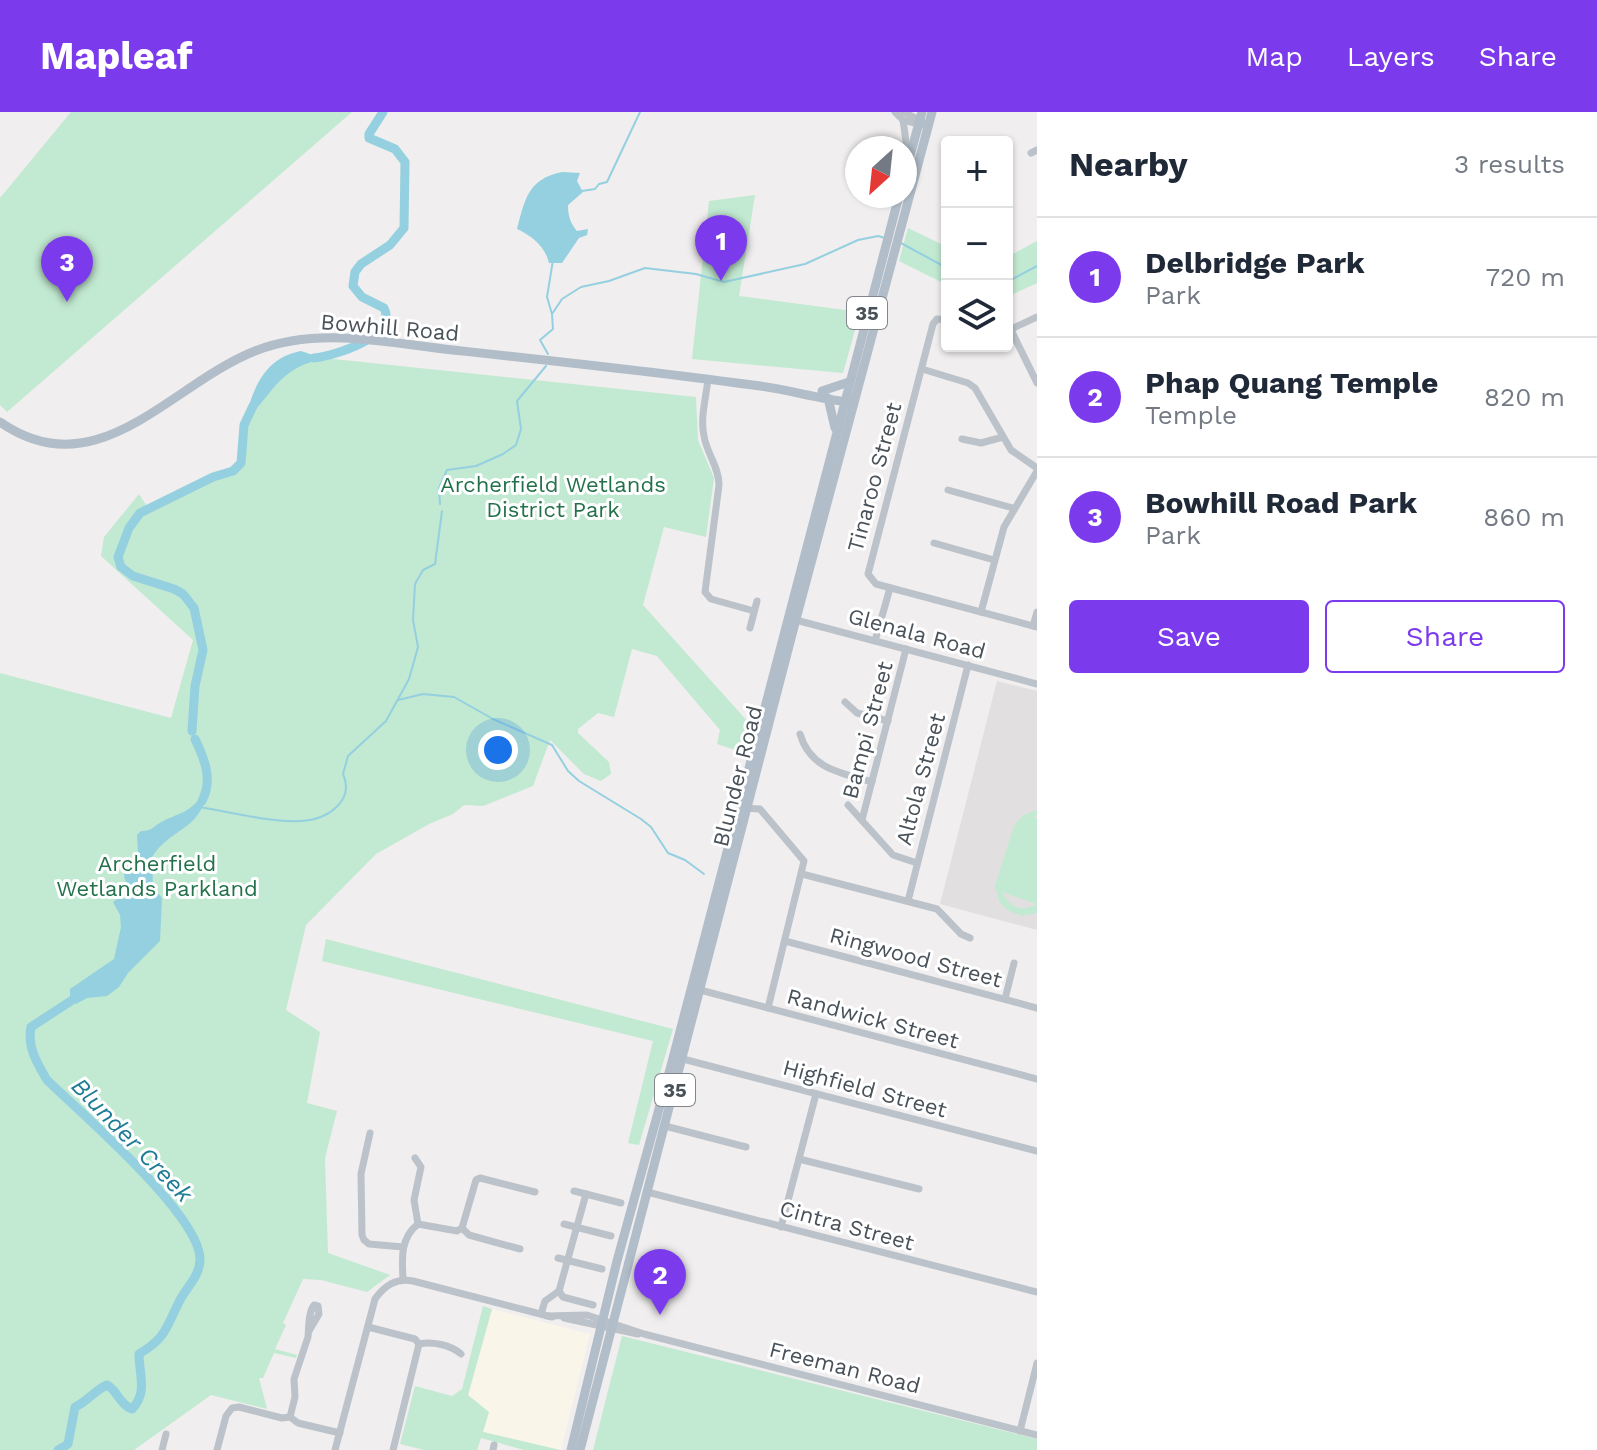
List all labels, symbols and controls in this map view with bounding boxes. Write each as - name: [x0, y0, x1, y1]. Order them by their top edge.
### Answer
- text: Mapleaf: [40, 34, 192, 78]
- text: Map: [1246, 40, 1303, 73]
- text: Layers: [1347, 40, 1435, 73]
- text: Share: [1479, 40, 1557, 73]
- north arrow: [845, 136, 917, 208]
- map controls: [941, 136, 1013, 352]
- button: +: [941, 136, 1013, 208]
- text: Nearby: [1069, 144, 1188, 184]
- text: 3 results: [1454, 149, 1565, 179]
- button: −: [941, 208, 1013, 280]
- pin: 1: [695, 215, 747, 281]
- pin: 3: [41, 236, 93, 302]
- text: Delbridge Park: [1145, 245, 1365, 280]
- text: 1: [1089, 262, 1101, 292]
- text: 720 m: [1485, 262, 1565, 292]
- button: layers: [941, 280, 1013, 352]
- text: Park: [1145, 280, 1201, 310]
- road number: 35: [847, 297, 887, 329]
- street label: Bowhill Road: [320, 309, 460, 346]
- text: Phap Quang Temple: [1145, 365, 1438, 400]
- text: 2: [1087, 382, 1103, 412]
- text: 820 m: [1484, 382, 1565, 412]
- street label: Tinaroo Street: [843, 400, 906, 555]
- text: Temple: [1145, 400, 1237, 430]
- park label: Archerfield Wetlands District Park: [440, 472, 666, 522]
- text: Bowhill Road Park: [1145, 485, 1417, 520]
- text: 3: [1087, 502, 1103, 532]
- text: 860 m: [1483, 502, 1565, 532]
- text: Park: [1145, 520, 1201, 550]
- button: Save: [1069, 600, 1309, 673]
- button: Share: [1325, 600, 1565, 673]
- street label: Glenala Road: [845, 603, 988, 664]
- street label: Bampi Street: [837, 659, 898, 802]
- street label: Blunder Road: [708, 703, 767, 849]
- street label: Altola Street: [891, 710, 950, 848]
- your location: [478, 730, 518, 770]
- park label: Archerfield Wetlands Parkland: [56, 851, 258, 901]
- street label: Ringwood Street: [827, 922, 1005, 993]
- street label: Randwick Street: [784, 984, 961, 1053]
- street label: Highfield Street: [780, 1055, 950, 1122]
- water label: Blunder Creek: [66, 1072, 199, 1209]
- road number: 35: [655, 1074, 695, 1106]
- street label: Cintra Street: [777, 1196, 917, 1255]
- pin: 2: [634, 1249, 686, 1315]
- street label: Freeman Road: [767, 1337, 923, 1398]

